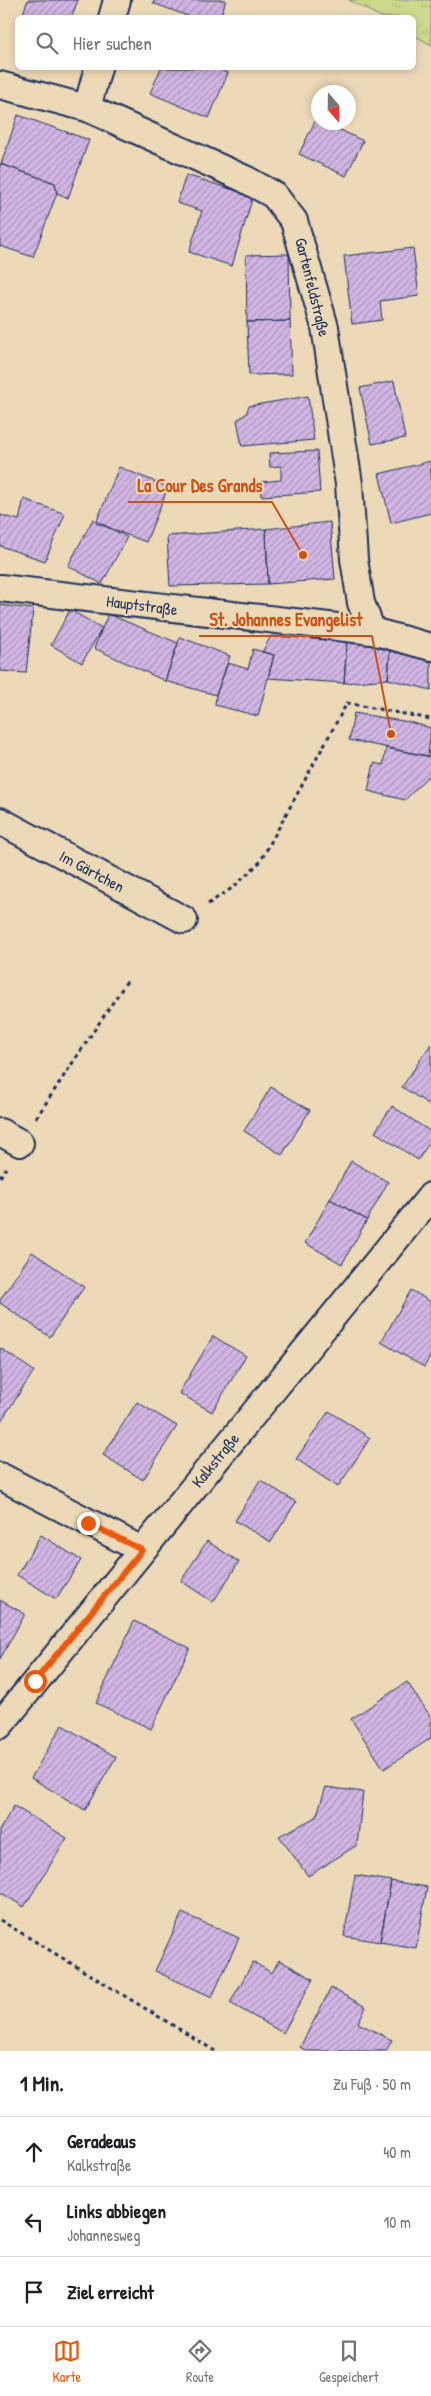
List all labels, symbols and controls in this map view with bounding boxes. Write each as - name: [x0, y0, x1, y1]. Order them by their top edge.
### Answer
- search box: [15, 15, 416, 70]
- icon: search: [33, 29, 61, 57]
- text: Hier suchen: [73, 30, 152, 56]
- north arrow: [311, 85, 356, 130]
- street label: Gartenfeldstraße: [290, 235, 336, 339]
- callout: La Cour Des Grands: [128, 469, 272, 502]
- text: La Cour Des Grands: [138, 473, 262, 498]
- street label: Hauptstraße: [105, 590, 179, 620]
- callout: St. Johannes Evangelist: [199, 603, 372, 636]
- text: St. Johannes Evangelist: [210, 607, 363, 633]
- street label: Im Gärtchen: [56, 845, 128, 897]
- street label: Kalkstraße: [186, 1428, 244, 1492]
- route end: [77, 1512, 100, 1535]
- route start: [24, 1670, 47, 1693]
- text: 1 Min.: [20, 2069, 64, 2098]
- text: Zu Fuß · 50 m: [333, 2073, 411, 2095]
- text: Geradeaus: [67, 2128, 136, 2154]
- icon: ahead: [20, 2138, 48, 2166]
- text: 40 m: [383, 2141, 411, 2163]
- text: Kalkstraße: [67, 2154, 131, 2176]
- text: Links abbiegen: [67, 2198, 166, 2224]
- icon: left: [20, 2208, 48, 2236]
- text: 10 m: [383, 2211, 411, 2233]
- text: Johannesweg: [67, 2224, 140, 2246]
- icon: arrive: [20, 2278, 48, 2306]
- text: Ziel erreicht: [67, 2279, 154, 2305]
- tab: Karte: [52, 2337, 81, 2386]
- tab: Route: [186, 2337, 214, 2386]
- tab: Gespeichert: [319, 2337, 379, 2386]

